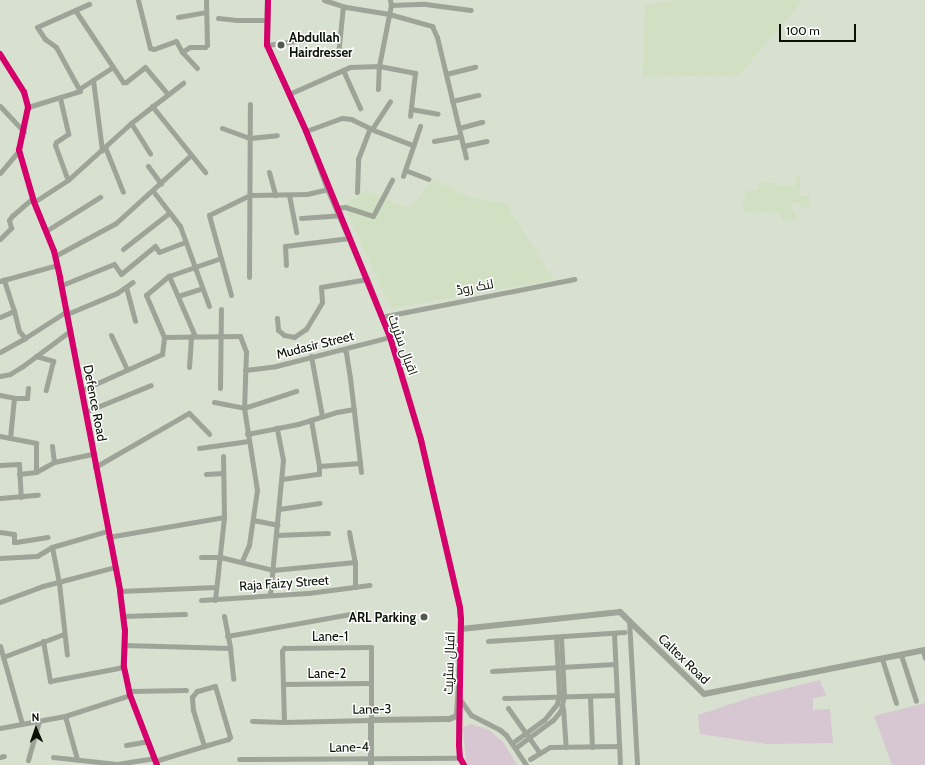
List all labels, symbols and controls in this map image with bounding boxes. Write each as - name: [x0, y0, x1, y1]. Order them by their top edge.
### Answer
- scale bar: [781, 16, 858, 42]
- text: 100 m: [786, 23, 820, 38]
- place label: Abdullah Hairdresser: [289, 30, 352, 61]
- marker: Abdullah Hairdresser: [276, 40, 286, 50]
- street label: لنک روڈ: [455, 276, 495, 298]
- street label: اقبال سٹریٹ: [385, 313, 421, 377]
- street label: Mudasir Street: [275, 328, 355, 362]
- street label: Defence Road: [80, 363, 110, 443]
- street label: Raja Faizy Street: [239, 572, 329, 594]
- place label: ARL Parking: [349, 609, 416, 625]
- marker: ARL Parking: [419, 612, 429, 622]
- street label: Lane-1: [312, 628, 348, 644]
- street label: اقبال سٹریٹ: [440, 631, 458, 695]
- street label: Caltex Road: [655, 631, 713, 687]
- street label: Lane-2: [308, 665, 346, 681]
- street label: Lane-3: [352, 701, 392, 717]
- north arrow: [16, 709, 56, 749]
- text: N: [31, 710, 40, 724]
- street label: Lane-4: [329, 739, 369, 755]

